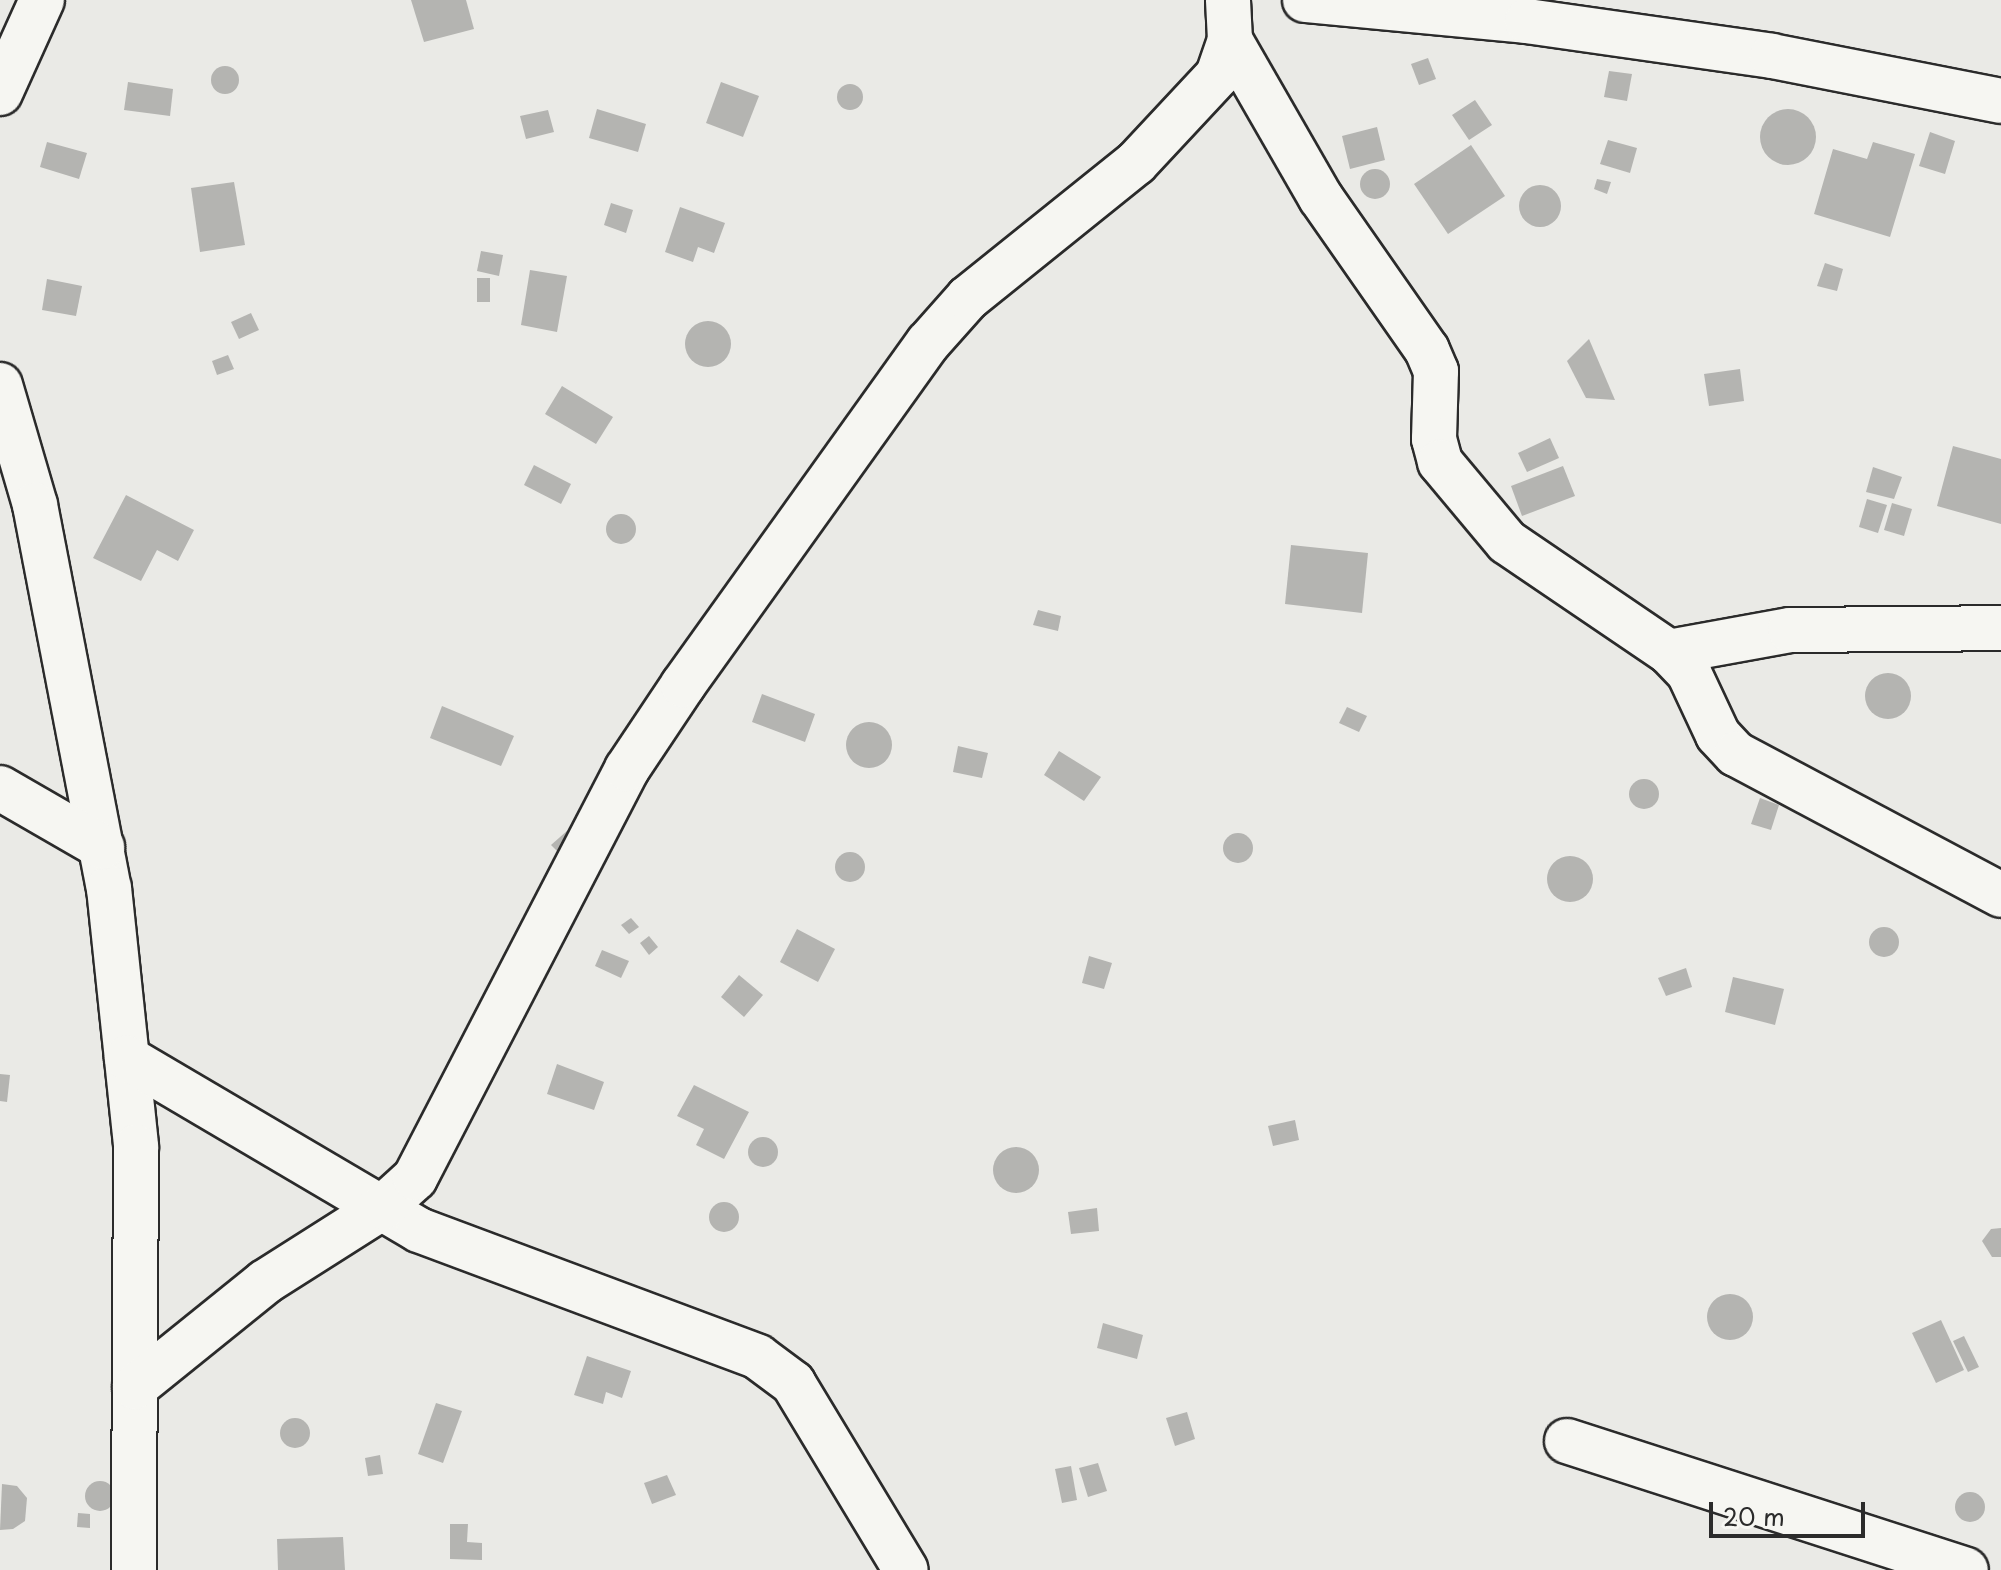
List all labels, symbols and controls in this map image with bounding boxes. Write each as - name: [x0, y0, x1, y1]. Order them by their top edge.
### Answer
- scale bar: [1713, 1486, 1869, 1536]
- text: 20 m: [1723, 1498, 1785, 1534]

